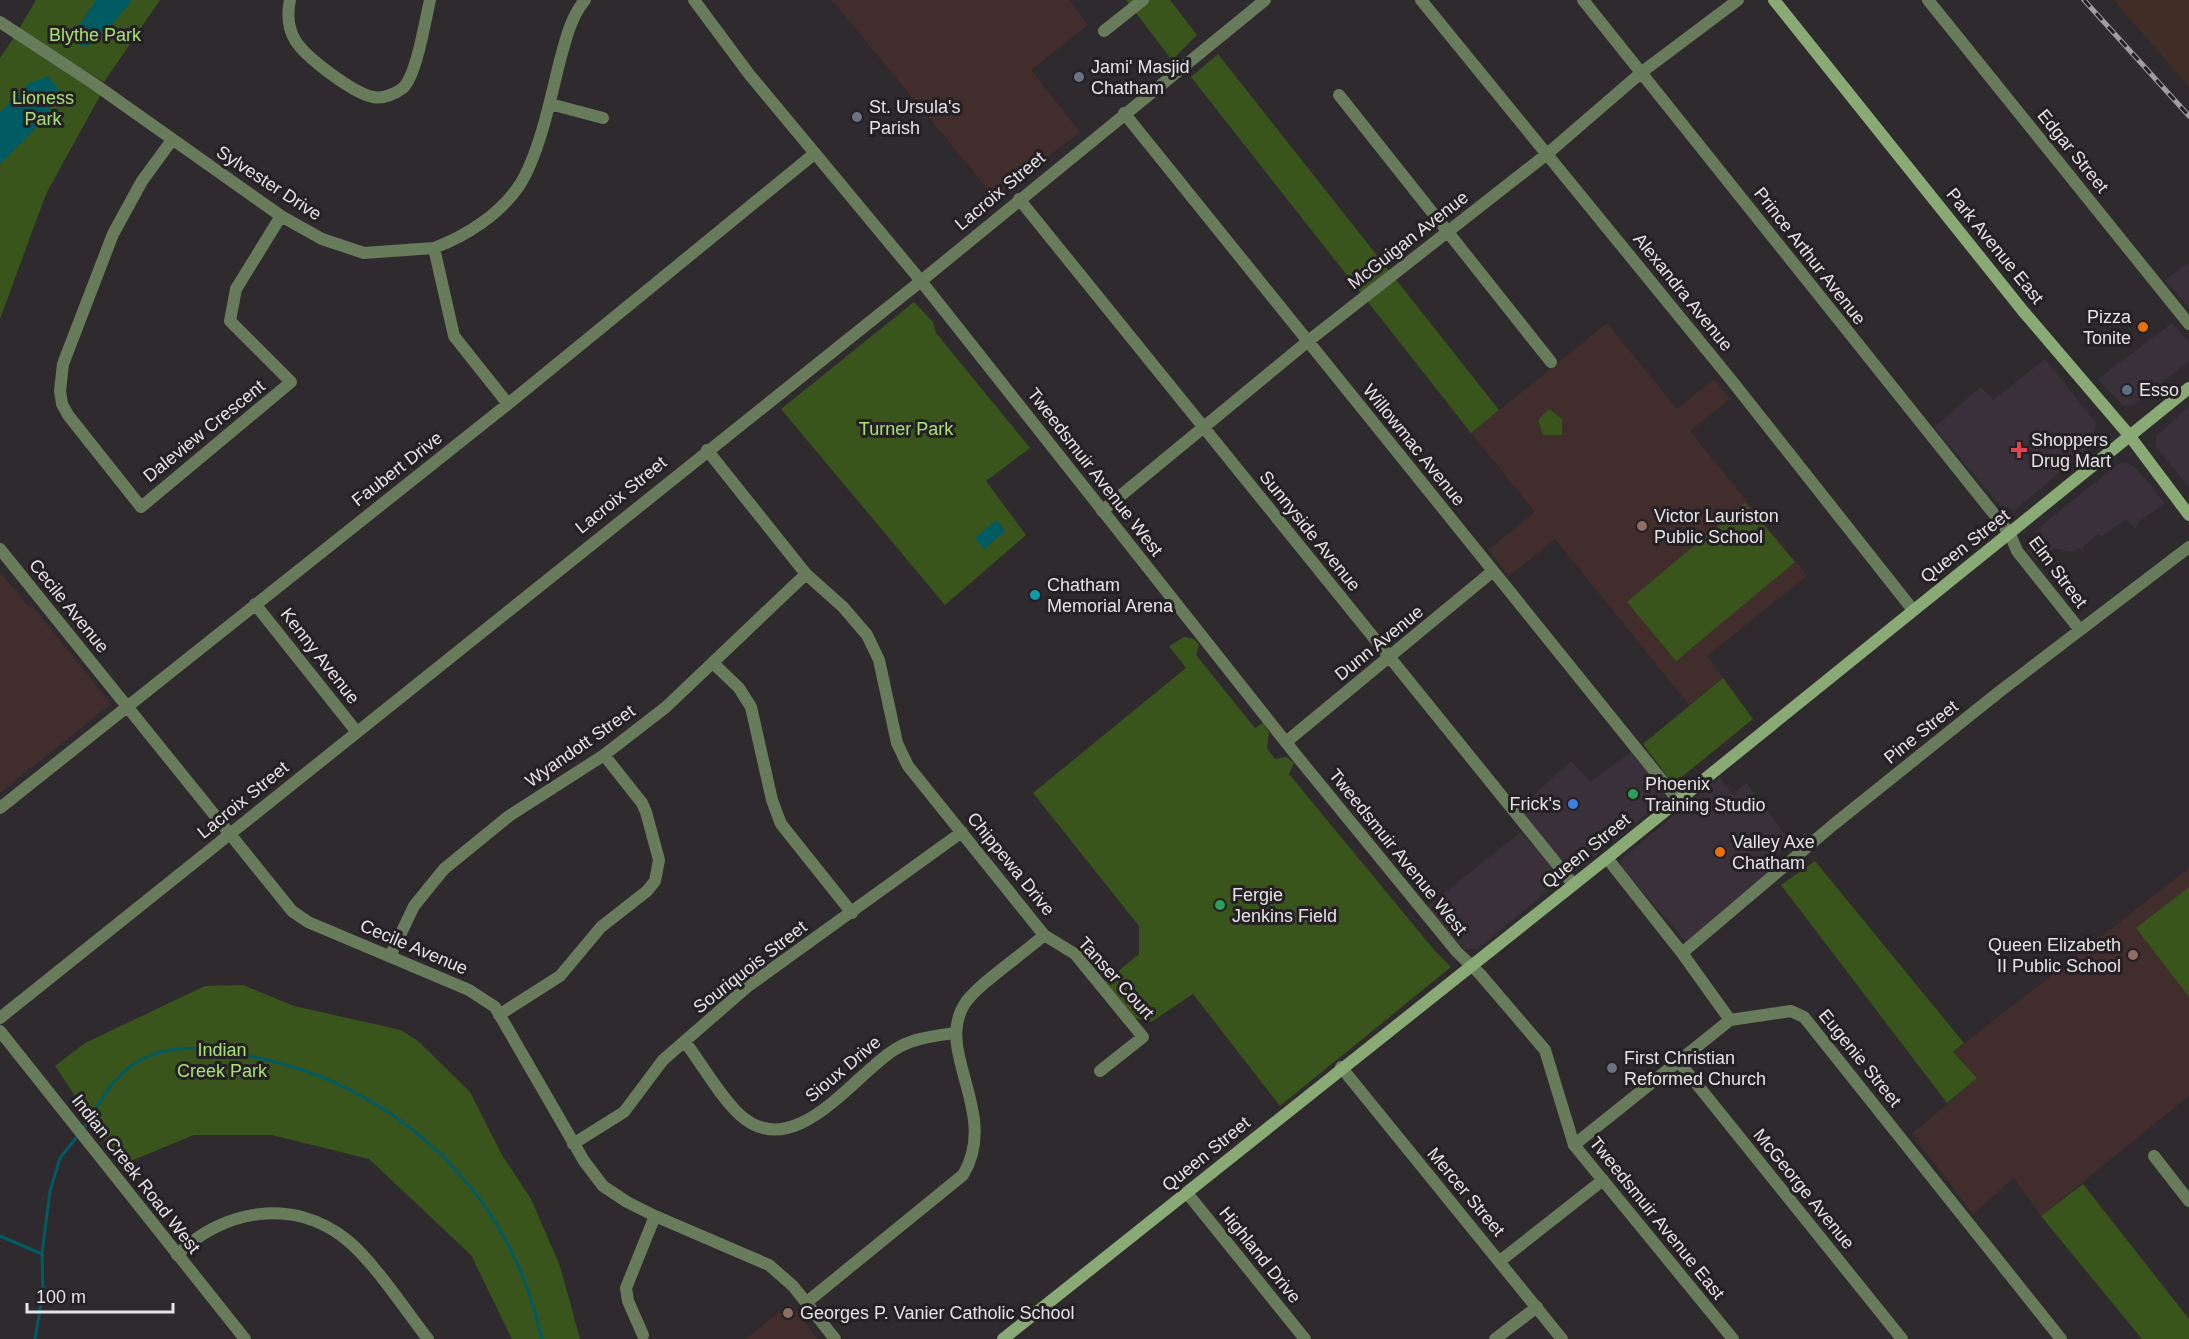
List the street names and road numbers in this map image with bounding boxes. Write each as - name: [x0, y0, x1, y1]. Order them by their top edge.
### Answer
- street label: Edgar Street: [2033, 105, 2113, 197]
- street label: Sylvester Drive: [213, 142, 325, 224]
- street label: Lacroix Street: [951, 148, 1049, 234]
- street label: Prince Arthur Avenue: [1750, 183, 1870, 329]
- street label: Park Avenue East: [1942, 184, 2048, 308]
- street label: McGuigan Avenue: [1344, 187, 1472, 293]
- street label: Alexandra Avenue: [1629, 229, 1737, 355]
- street label: Daleview Crescent: [139, 376, 269, 486]
- street label: Willowmac Avenue: [1359, 380, 1469, 510]
- street label: Tweedsmuir Avenue West: [1023, 384, 1167, 560]
- street label: Faubert Drive: [348, 428, 446, 510]
- street label: Lacroix Street: [572, 452, 670, 538]
- street label: Sunnyside Avenue: [1255, 467, 1365, 595]
- street label: Queen Street: [1917, 505, 2013, 587]
- street label: Elm Street: [2025, 532, 2091, 612]
- street label: Cecile Avenue: [25, 555, 113, 657]
- street label: Dunn Avenue: [1331, 601, 1427, 685]
- street label: Kenny Avenue: [276, 604, 364, 708]
- street label: Pine Street: [1880, 696, 1962, 768]
- street label: Wyandott Street: [521, 701, 639, 791]
- street label: Lacroix Street: [194, 757, 292, 843]
- street label: Tweedsmuir Avenue West: [1325, 765, 1471, 939]
- street label: Chippewa Drive: [963, 808, 1059, 920]
- street label: Queen Street: [1538, 810, 1634, 892]
- street label: Cecile Avenue: [357, 915, 471, 979]
- street label: Souriquois Street: [689, 917, 811, 1017]
- street label: Tanser Court: [1074, 933, 1158, 1023]
- street label: Eugenie Street: [1815, 1005, 1905, 1111]
- street label: Sioux Drive: [801, 1032, 885, 1106]
- street label: Indian Creek Road West: [68, 1091, 204, 1257]
- street label: Queen Street: [1158, 1113, 1254, 1195]
- street label: McGeorge Avenue: [1749, 1125, 1859, 1253]
- street label: Tweedsmuir Avenue East: [1585, 1133, 1729, 1303]
- street label: Mercer Street: [1423, 1144, 1509, 1240]
- street label: Highland Drive: [1215, 1203, 1305, 1307]

